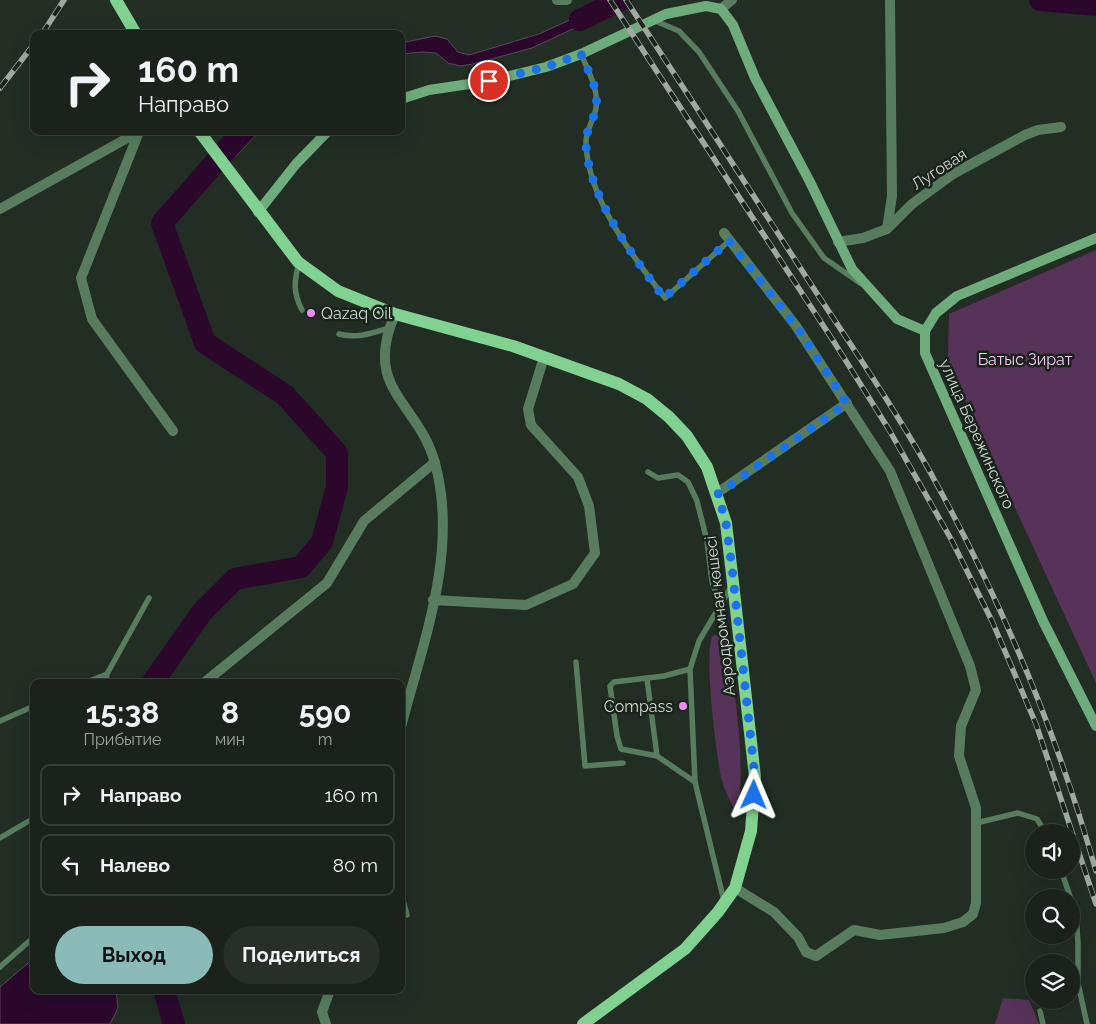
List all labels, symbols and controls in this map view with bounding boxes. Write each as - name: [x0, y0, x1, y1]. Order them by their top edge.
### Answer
- text: 160 m: [138, 49, 239, 90]
- icon: right: [55, 50, 120, 115]
- pin: [468, 60, 510, 102]
- icon: arrive: [475, 67, 503, 95]
- text: Направо: [138, 91, 229, 117]
- street label: Луговая: [908, 144, 970, 194]
- place label: Qazaq Oil: [321, 304, 393, 323]
- marker: Qazaq Oil: [305, 307, 317, 319]
- park label: Батыс Зират: [978, 350, 1073, 369]
- street label: улица Бережинского: [935, 356, 1019, 512]
- street label: Аэродромная көшесі: [701, 535, 739, 697]
- text: 15:38: [86, 695, 159, 730]
- text: 8: [221, 695, 239, 730]
- text: 590: [299, 695, 351, 730]
- place label: Compass: [604, 697, 673, 716]
- marker: Compass: [677, 700, 689, 712]
- text: Прибытие: [84, 730, 161, 749]
- text: мин: [215, 730, 245, 749]
- text: m: [318, 730, 332, 749]
- position arrow: [727, 768, 779, 820]
- icon: right: [57, 781, 85, 809]
- text: Направо: [100, 784, 181, 806]
- text: 160 m: [324, 784, 378, 806]
- map controls: [1025, 824, 1080, 1009]
- button: sound: [1025, 824, 1080, 879]
- icon: left: [57, 851, 85, 879]
- text: Налево: [100, 854, 170, 876]
- text: 80 m: [333, 854, 378, 876]
- button: search: [1025, 889, 1080, 944]
- button: Выход: [55, 926, 213, 984]
- button: Поделиться: [223, 926, 380, 984]
- button: layers: [1025, 954, 1080, 1009]

